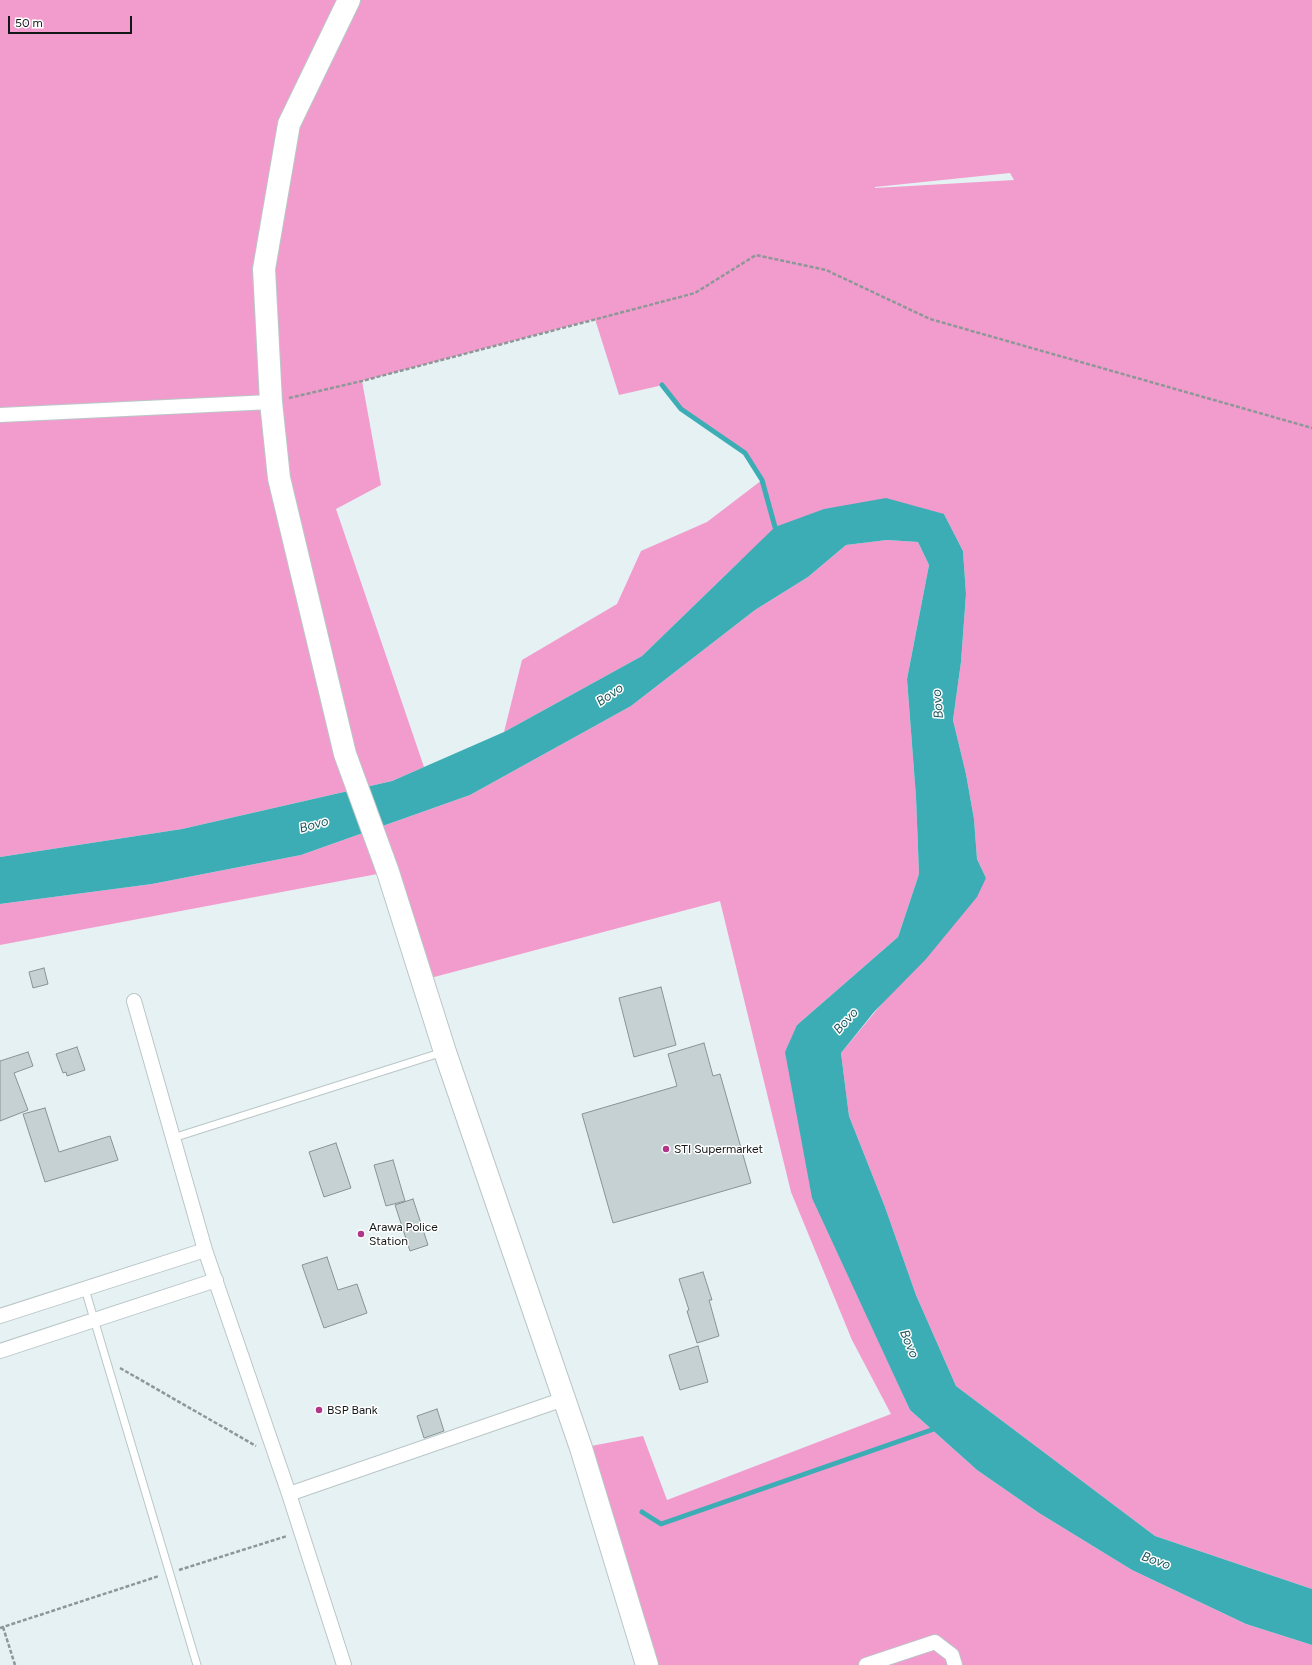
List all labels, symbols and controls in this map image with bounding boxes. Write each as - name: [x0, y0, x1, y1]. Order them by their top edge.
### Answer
- scale bar: [10, 8, 134, 34]
- text: 50 m: [15, 16, 43, 30]
- water label: Bovo: [593, 680, 627, 710]
- water label: Bovo: [929, 689, 947, 719]
- water label: Bovo: [298, 813, 330, 837]
- water label: Bovo: [830, 1005, 862, 1037]
- place label: STI Supermarket: [674, 1142, 763, 1156]
- marker: STI Supermarket: [661, 1144, 671, 1154]
- place label: Arawa Police Station: [369, 1220, 438, 1248]
- marker: Arawa Police Station: [356, 1229, 366, 1239]
- water label: Bovo: [896, 1327, 922, 1361]
- place label: BSP Bank: [327, 1403, 378, 1417]
- marker: BSP Bank: [314, 1405, 324, 1415]
- water label: Bovo: [1140, 1549, 1172, 1573]

